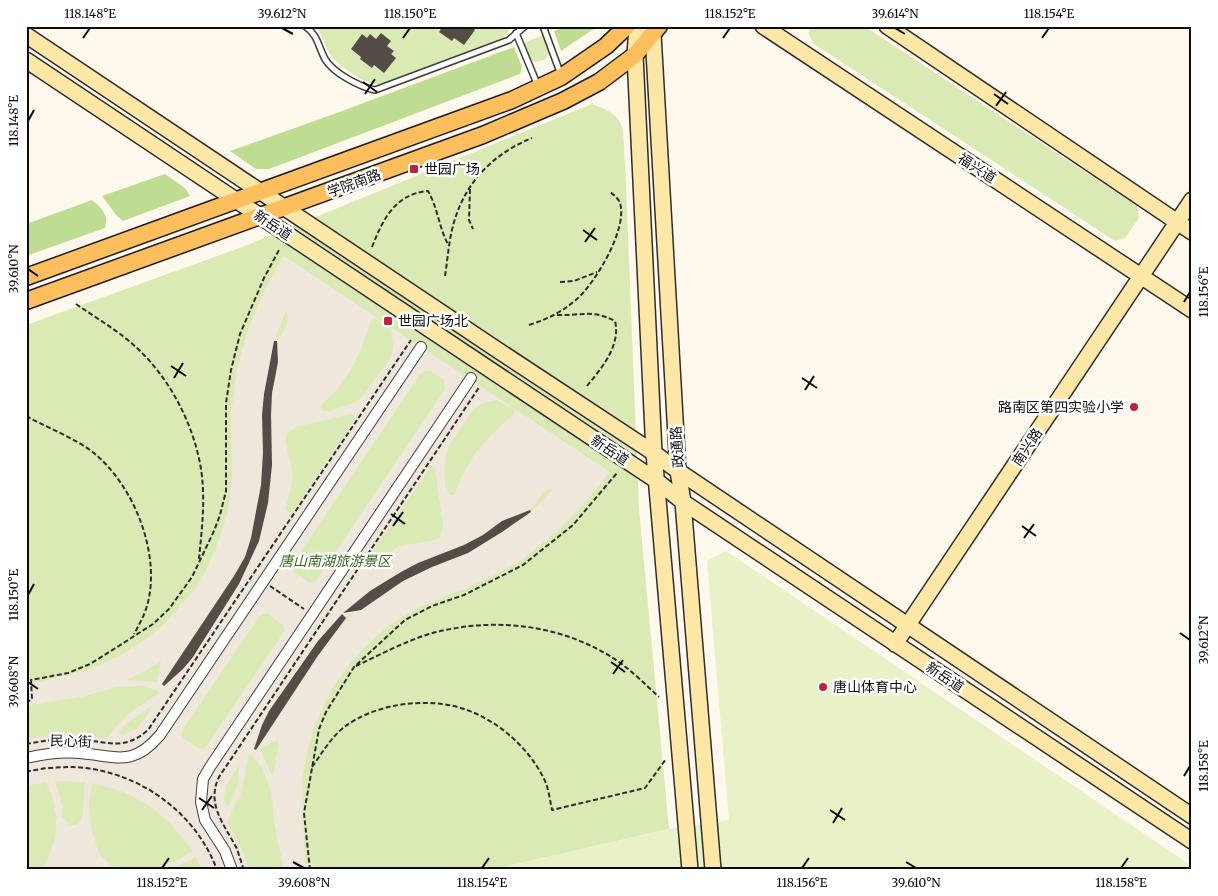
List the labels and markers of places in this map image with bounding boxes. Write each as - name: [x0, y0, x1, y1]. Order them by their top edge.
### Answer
- place label: 世园广场: [424, 160, 480, 178]
- marker: 世园广场: [408, 163, 420, 175]
- place label: 世园广场北: [398, 312, 468, 330]
- marker: 世园广场北: [382, 315, 394, 327]
- place label: 路南区第四实验小学: [998, 398, 1124, 416]
- marker: 路南区第四实验小学: [1128, 401, 1140, 413]
- place label: 唐山体育中心: [833, 678, 917, 696]
- marker: 唐山体育中心: [817, 681, 829, 693]

